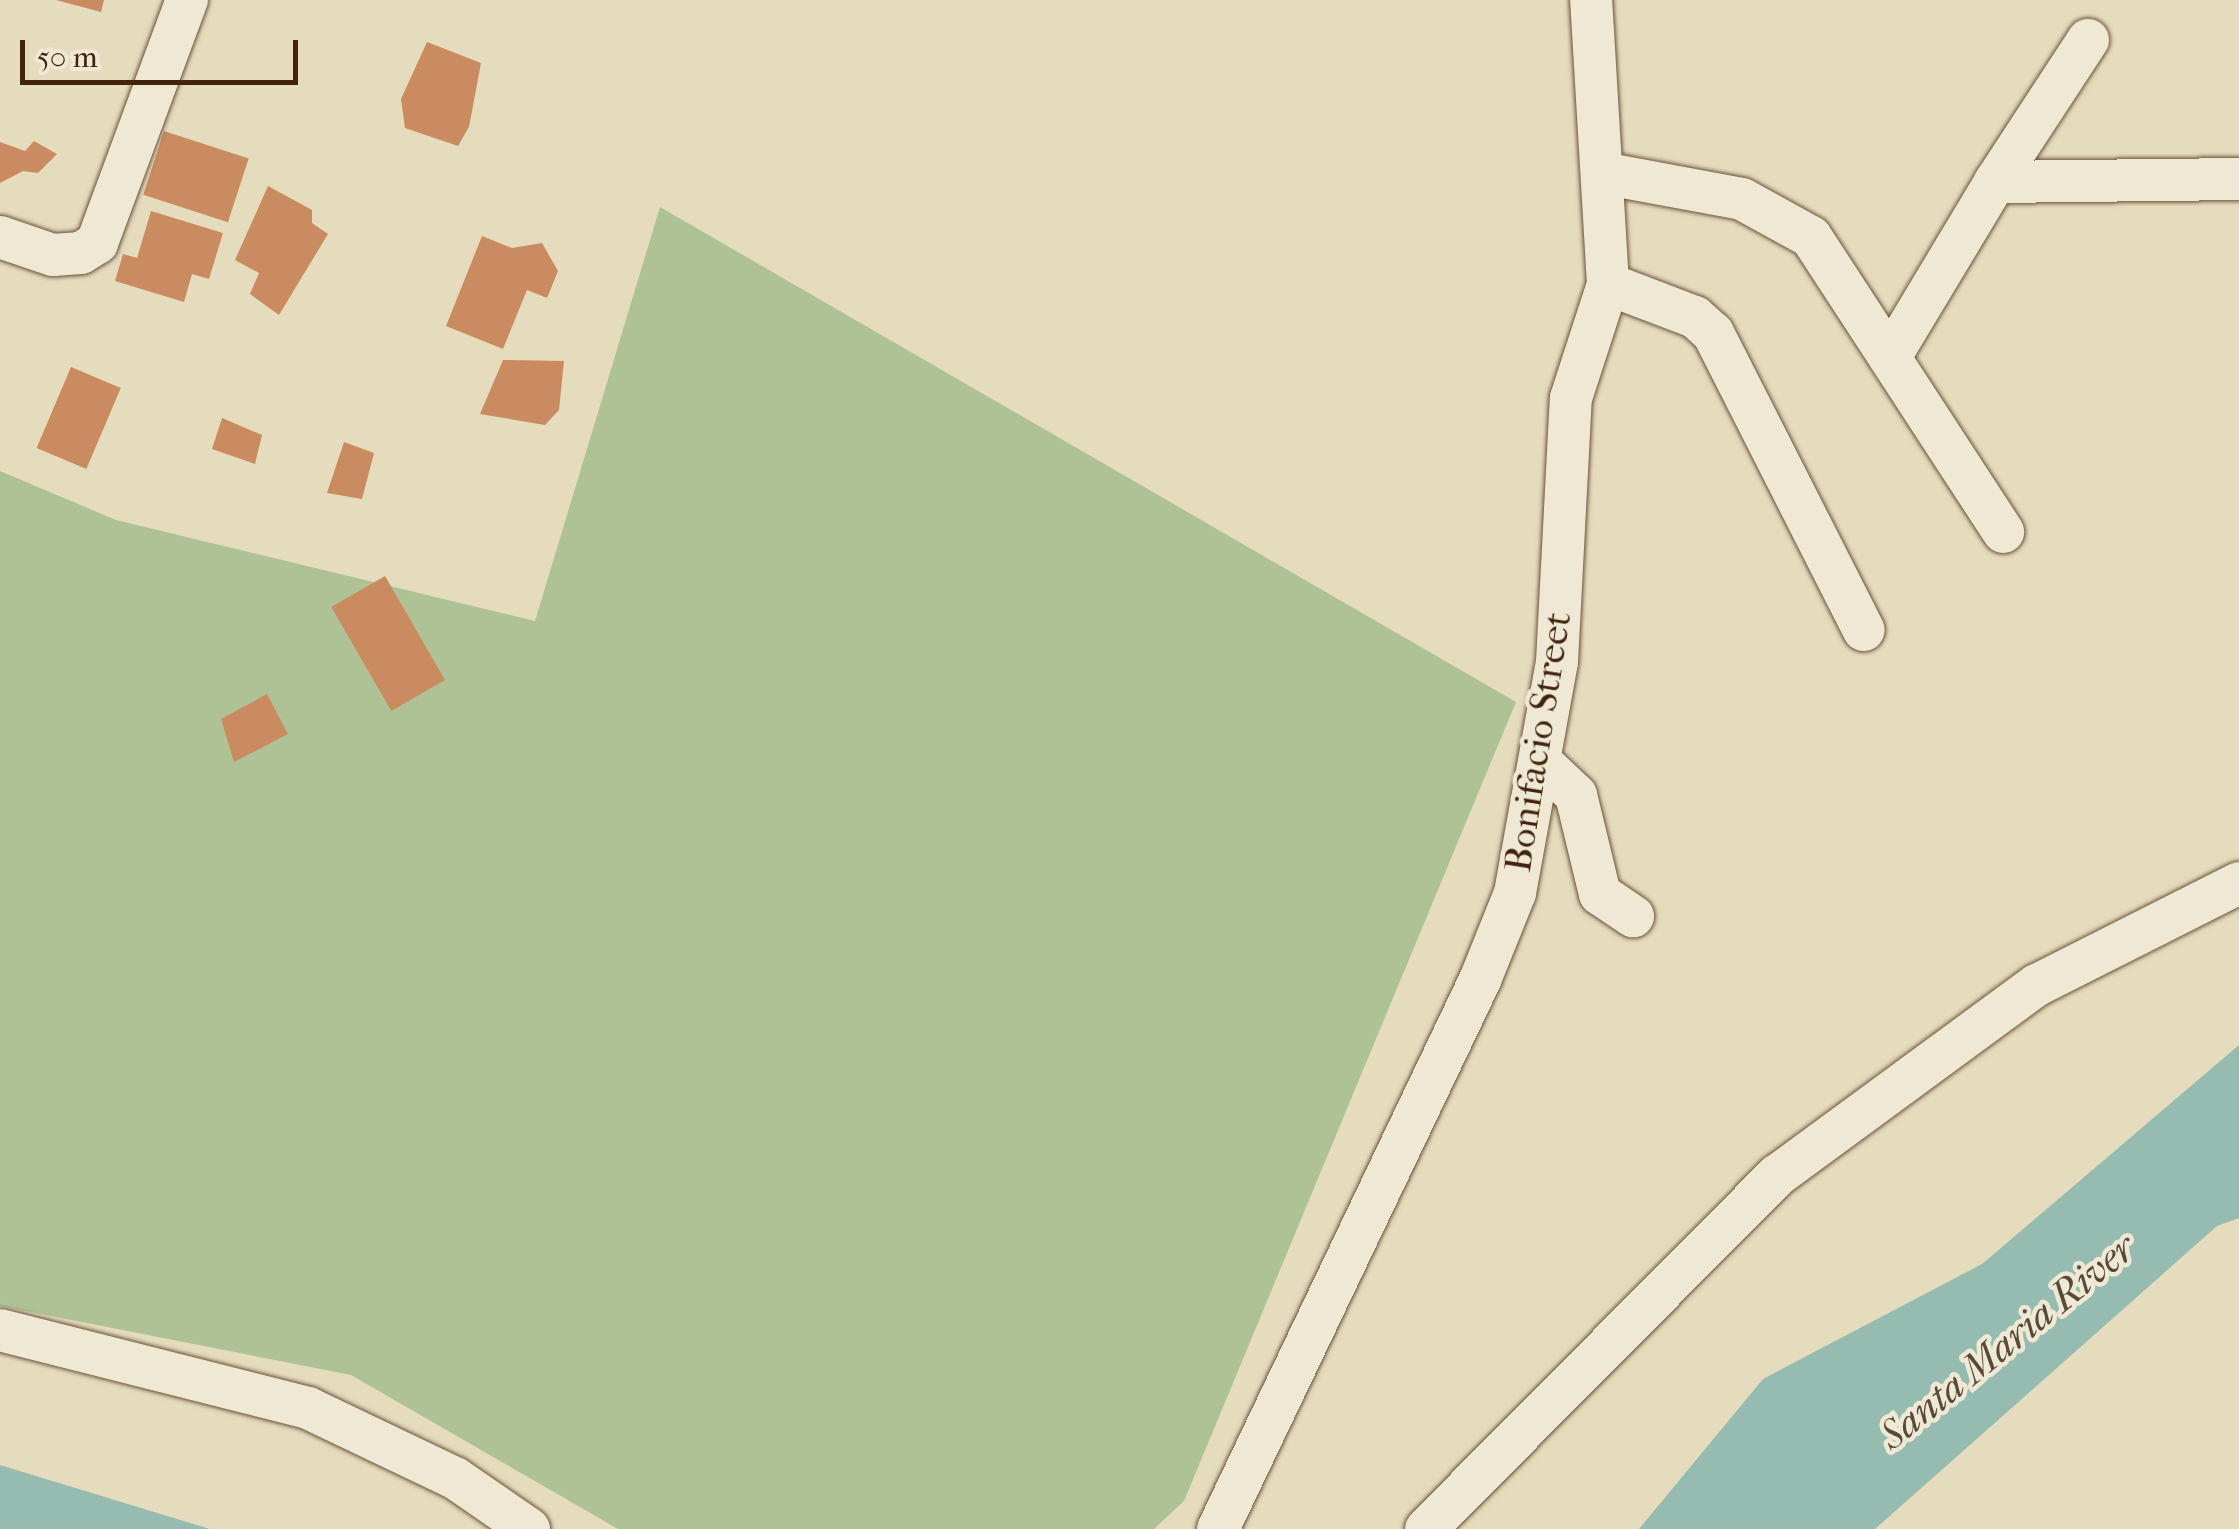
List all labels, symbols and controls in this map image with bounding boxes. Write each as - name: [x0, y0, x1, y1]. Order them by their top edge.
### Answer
- scale bar: [25, 20, 302, 82]
- text: 50 m: [37, 40, 98, 75]
- street label: Bonifacio Street: [1495, 609, 1581, 875]
- water label: Santa Maria River: [1869, 1224, 2145, 1460]

